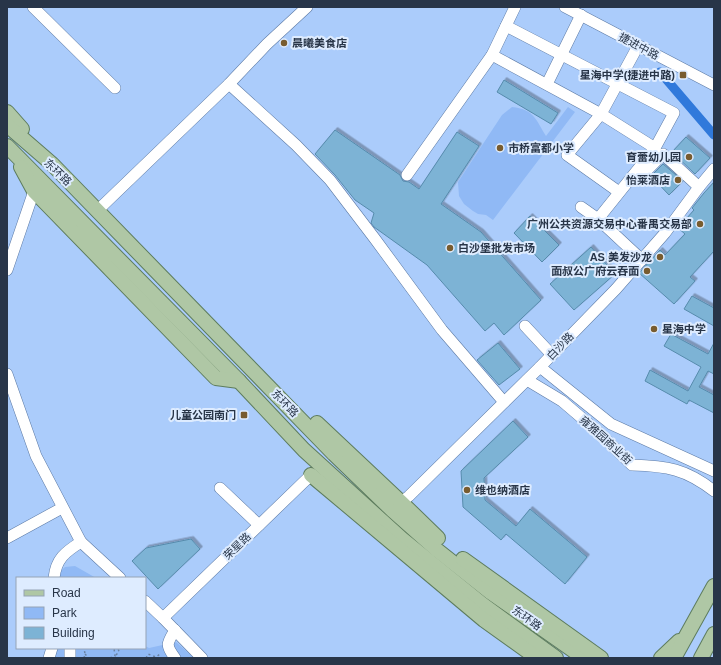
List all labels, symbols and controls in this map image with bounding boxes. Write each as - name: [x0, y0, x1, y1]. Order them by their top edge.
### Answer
- street label: 捷进中路: [617, 30, 661, 62]
- place label: 晨曦美食店: [292, 37, 347, 49]
- marker: 晨曦美食店: [279, 38, 289, 48]
- place label: 星海中学(捷进中路): [580, 69, 675, 81]
- marker: 星海中学(捷进中路): [678, 70, 688, 80]
- place label: 市桥富都小学: [508, 142, 574, 154]
- marker: 市桥富都小学: [495, 143, 505, 153]
- place label: 育蕾幼儿园: [626, 151, 681, 163]
- marker: 育蕾幼儿园: [684, 152, 694, 162]
- street label: 东环路: [42, 156, 74, 188]
- place label: 怡莱酒店: [626, 174, 670, 186]
- marker: 怡莱酒店: [673, 175, 683, 185]
- place label: 广州公共资源交易中心番禺交易部: [527, 218, 692, 230]
- marker: 广州公共资源交易中心番禺交易部: [695, 219, 705, 229]
- place label: 白沙堡批发市场: [458, 242, 535, 254]
- marker: 白沙堡批发市场: [445, 243, 455, 253]
- place label: AS 美发沙龙: [590, 251, 652, 263]
- marker: AS 美发沙龙: [655, 252, 665, 262]
- place label: 面叔公广府云吞面: [551, 265, 639, 277]
- marker: 面叔公广府云吞面: [642, 266, 652, 276]
- place label: 星海中学: [662, 323, 706, 335]
- marker: 星海中学: [649, 324, 659, 334]
- street label: 白沙路: [544, 330, 576, 362]
- street label: 东环路: [269, 387, 301, 419]
- place label: 儿童公园南门: [170, 409, 236, 421]
- marker: 儿童公园南门: [239, 410, 249, 420]
- street label: 雍雅园商业街: [577, 413, 635, 467]
- place label: 维也纳酒店: [475, 484, 530, 496]
- marker: 维也纳酒店: [462, 485, 472, 495]
- street label: 荣星路: [221, 530, 253, 562]
- legend: [16, 577, 146, 649]
- text: Road: [52, 586, 81, 600]
- street label: 东环路: [510, 604, 544, 632]
- text: Park: [52, 606, 78, 620]
- text: Building: [52, 626, 95, 640]

